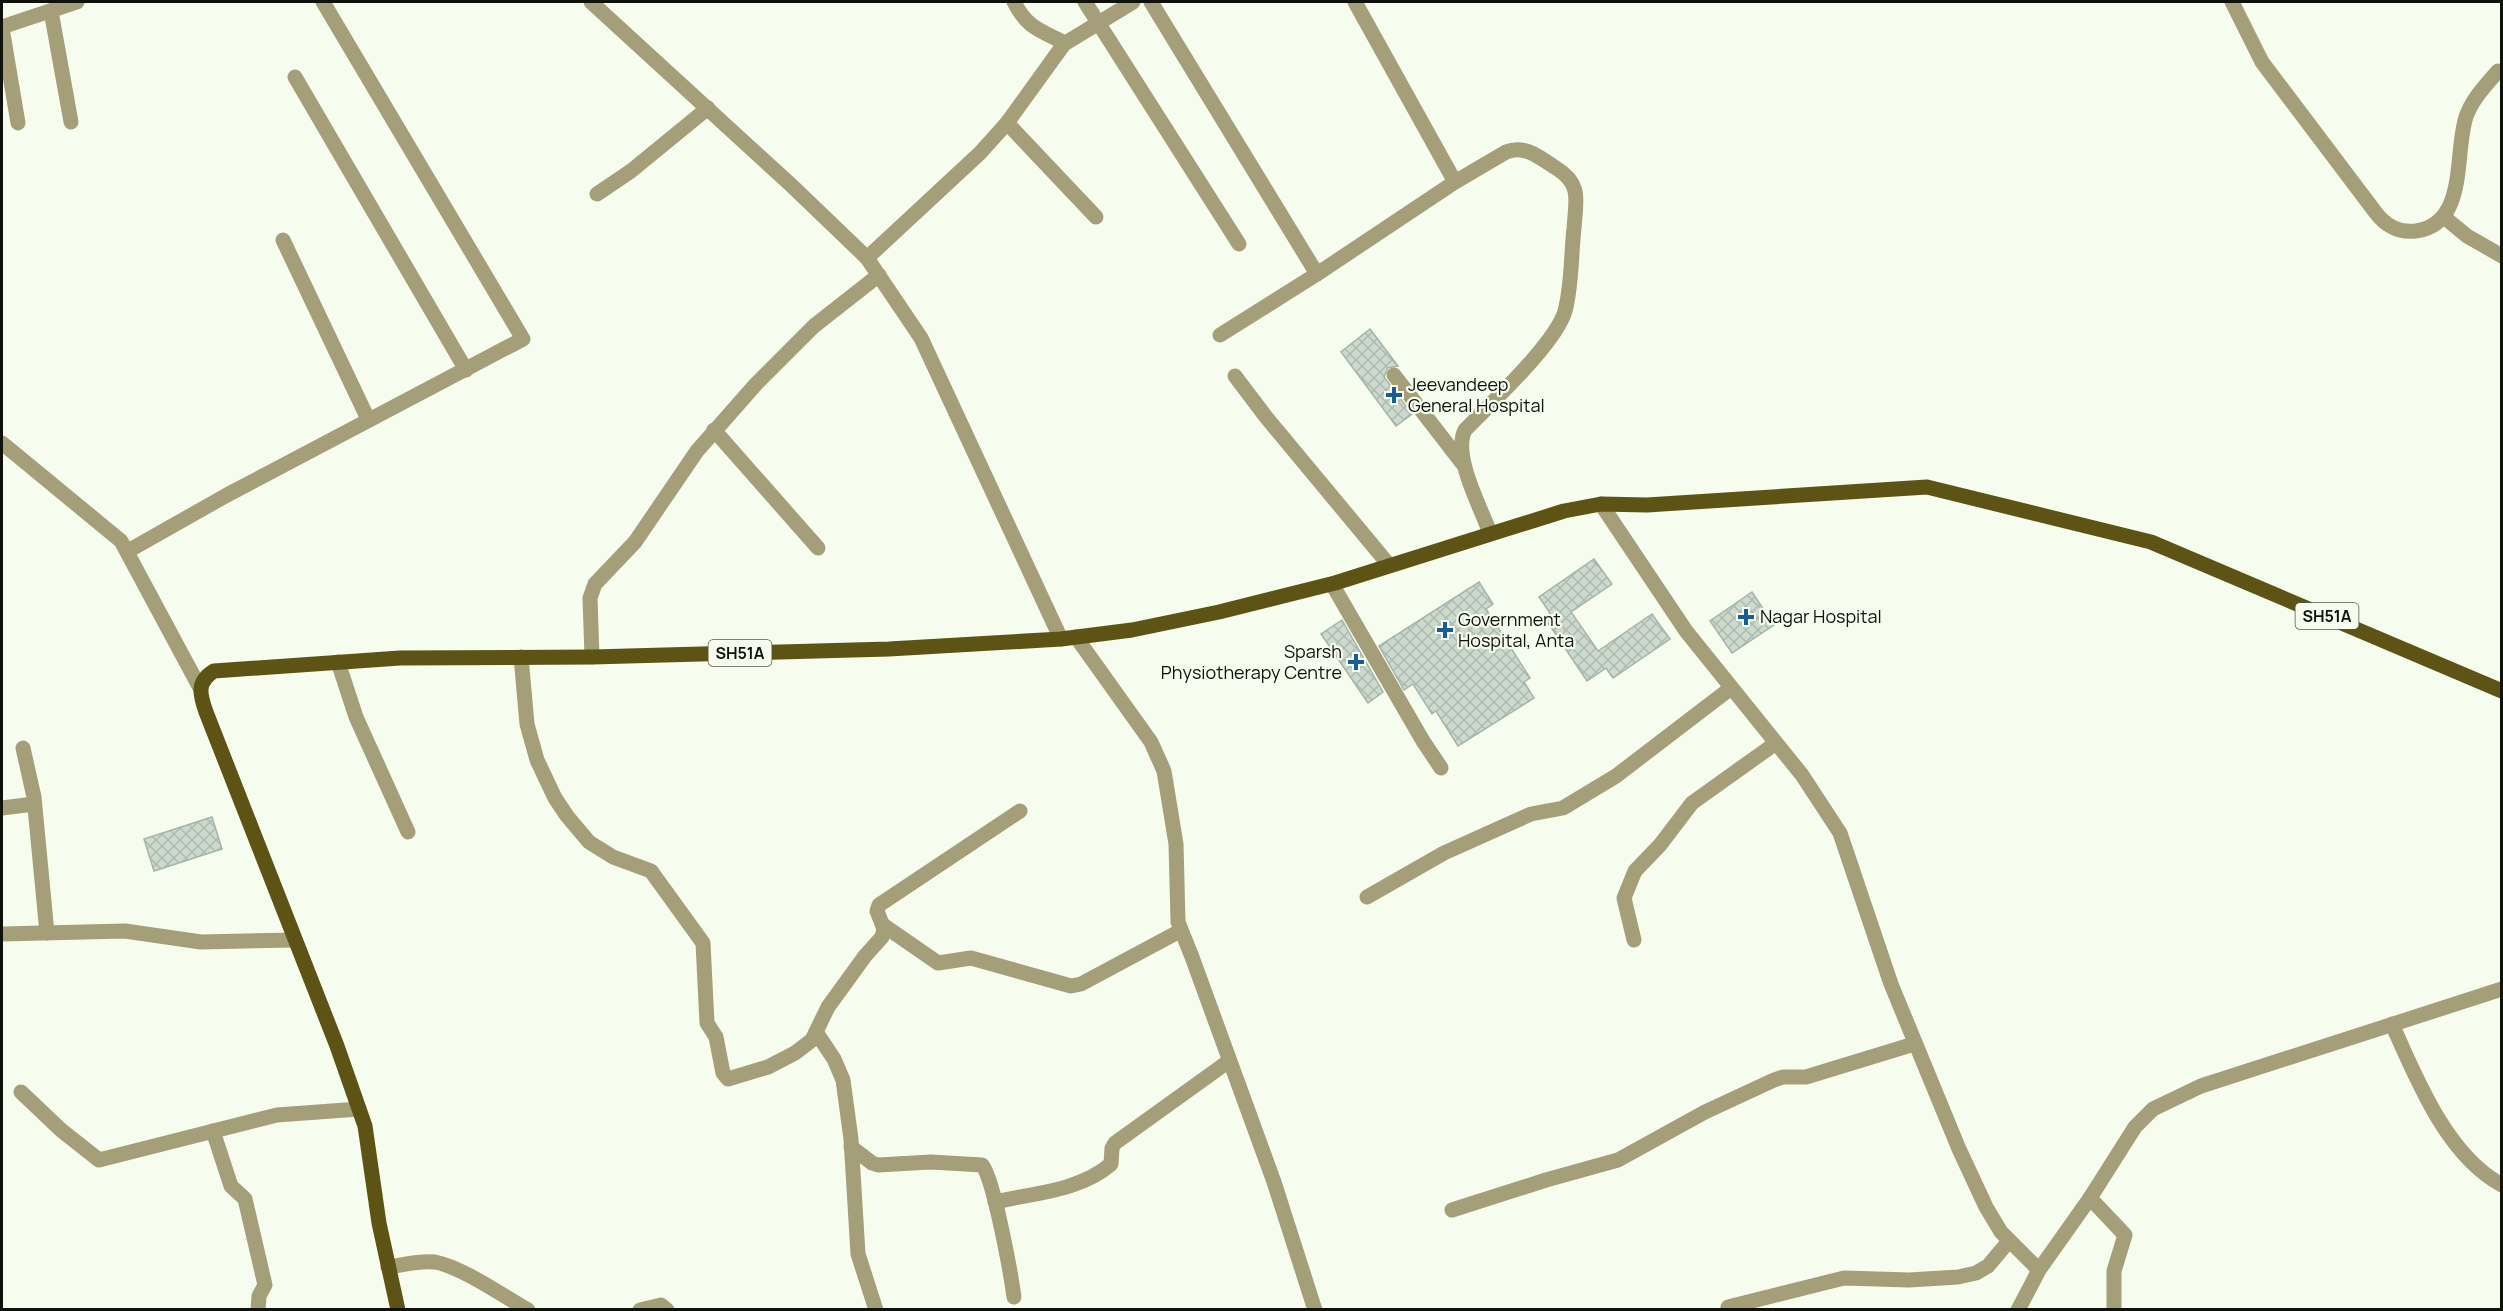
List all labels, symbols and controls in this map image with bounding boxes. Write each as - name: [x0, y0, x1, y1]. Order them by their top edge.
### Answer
- place label: Jeevandeep General Hospital: [1408, 372, 1545, 417]
- marker: Jeevandeep General Hospital: [1385, 386, 1403, 404]
- road number: SH51A: [2296, 603, 2358, 629]
- place label: Nagar Hospital: [1760, 604, 1882, 628]
- place label: Government Hospital, Anta: [1458, 607, 1574, 652]
- marker: Nagar Hospital: [1737, 608, 1755, 626]
- marker: Government Hospital, Anta: [1436, 621, 1454, 639]
- place label: Sparsh Physiotherapy Centre: [1161, 639, 1342, 684]
- road number: SH51A: [708, 640, 771, 666]
- marker: Sparsh Physiotherapy Centre: [1347, 653, 1365, 671]

